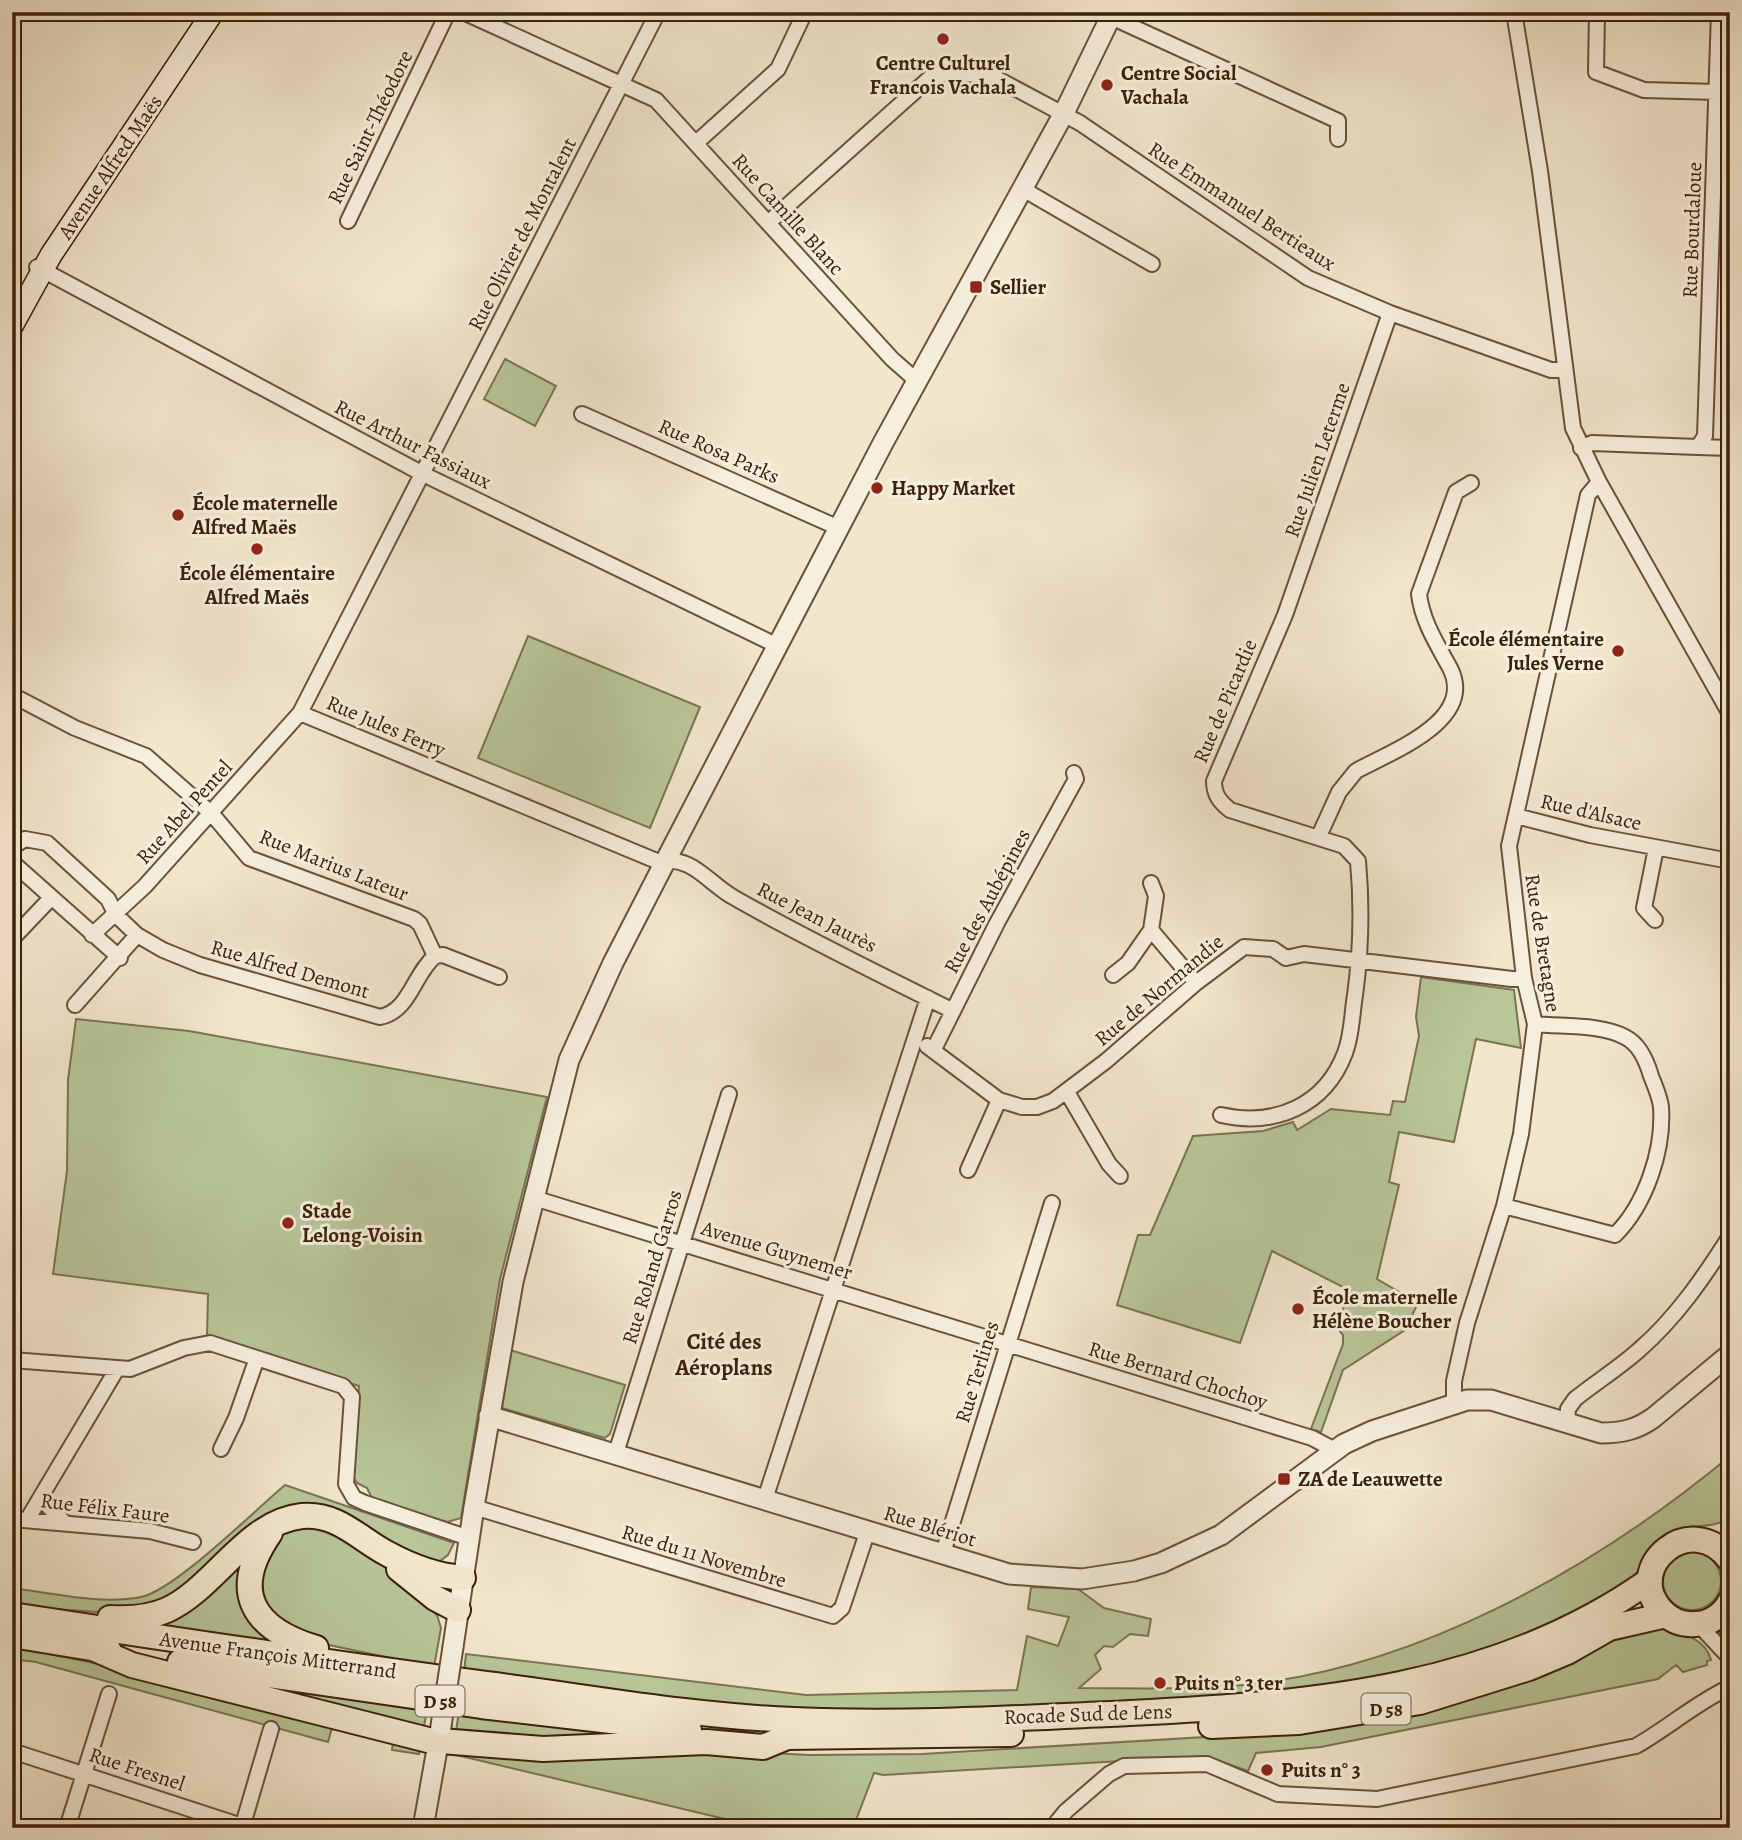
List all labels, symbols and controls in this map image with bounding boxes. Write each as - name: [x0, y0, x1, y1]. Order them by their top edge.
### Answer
- marker: Centre Culturel Francois Vachala: [935, 31, 951, 47]
- street label: Rue Saint-Théodore: [321, 45, 419, 209]
- place label: Centre Culturel Francois Vachala: [870, 49, 1017, 101]
- place label: Centre Social Vachala: [1120, 59, 1237, 111]
- marker: Centre Social Vachala: [1099, 77, 1115, 93]
- street label: Avenue Alfred Maës: [51, 89, 169, 245]
- street label: Rue Olivier de Montalent: [461, 132, 583, 335]
- street label: Rue Emmanuel Bertieaux: [1143, 135, 1341, 277]
- street label: Rue Camille Blanc: [726, 147, 850, 281]
- street label: Rue Bourdaloue: [1676, 161, 1708, 299]
- place label: Sellier: [990, 273, 1046, 301]
- marker: Sellier: [968, 279, 984, 295]
- street label: Rue Julien Leterme: [1277, 379, 1357, 541]
- street label: Rue Arthur Fassiaux: [330, 392, 496, 496]
- street label: Rue Rosa Parks: [654, 412, 784, 490]
- place label: Happy Market: [891, 474, 1015, 502]
- marker: Happy Market: [869, 480, 885, 496]
- place label: École maternelle Alfred Maës: [191, 489, 338, 541]
- marker: École maternelle Alfred Maës: [170, 507, 186, 523]
- marker: École élémentaire Alfred Maës: [249, 541, 265, 557]
- place label: École élémentaire Alfred Maës: [179, 559, 335, 611]
- place label: École élémentaire Jules Verne: [1448, 625, 1604, 677]
- street label: Rue de Picardie: [1186, 635, 1264, 767]
- marker: École élémentaire Jules Verne: [1610, 643, 1626, 659]
- street label: Rue Jules Ferry: [322, 688, 450, 764]
- street label: Rue Abel Pentel: [130, 754, 238, 870]
- street label: Rue d'Alsace: [1538, 787, 1644, 837]
- street label: Rue Marius Lateur: [255, 822, 413, 908]
- street label: Rue des Aubépines: [937, 824, 1037, 978]
- street label: Rue de Bretagne: [1518, 872, 1568, 1014]
- street label: Rue Jean Jaurès: [752, 875, 882, 959]
- street label: Rue de Normandie: [1089, 928, 1229, 1052]
- street label: Rue Alfred Demont: [207, 933, 373, 1005]
- street label: Rue Roland Garros: [615, 1186, 689, 1348]
- place label: Stade Lelong-Voisin: [302, 1197, 423, 1249]
- street label: Avenue Guynemer: [697, 1213, 856, 1286]
- marker: Stade Lelong-Voisin: [280, 1215, 296, 1231]
- place label: École maternelle Hélène Boucher: [1312, 1283, 1458, 1335]
- marker: École maternelle Hélène Boucher: [1290, 1301, 1306, 1317]
- street label: Rue Terlines: [948, 1318, 1006, 1426]
- district label: Cité des Aéroplans: [674, 1326, 773, 1383]
- street label: Rue Bernard Chochoy: [1085, 1334, 1272, 1416]
- place label: ZA de Leauwette: [1298, 1465, 1443, 1493]
- marker: ZA de Leauwette: [1276, 1471, 1292, 1487]
- street label: Rue Félix Faure: [39, 1486, 171, 1530]
- street label: Rue Blériot: [880, 1499, 980, 1553]
- street label: Rue du 11 Novembre: [618, 1518, 790, 1594]
- street label: Avenue François Mitterrand: [157, 1624, 399, 1686]
- place label: Puits n° 3 ter: [1174, 1669, 1283, 1697]
- marker: Puits n° 3 ter: [1152, 1675, 1168, 1691]
- road number: D 58: [416, 1686, 464, 1716]
- road number: D 58: [1362, 1694, 1410, 1724]
- street label: Rocade Sud de Lens: [1003, 1697, 1173, 1731]
- street label: Rue Fresnel: [86, 1740, 188, 1798]
- place label: Puits n° 3: [1281, 1756, 1361, 1784]
- marker: Puits n° 3: [1259, 1762, 1275, 1778]

